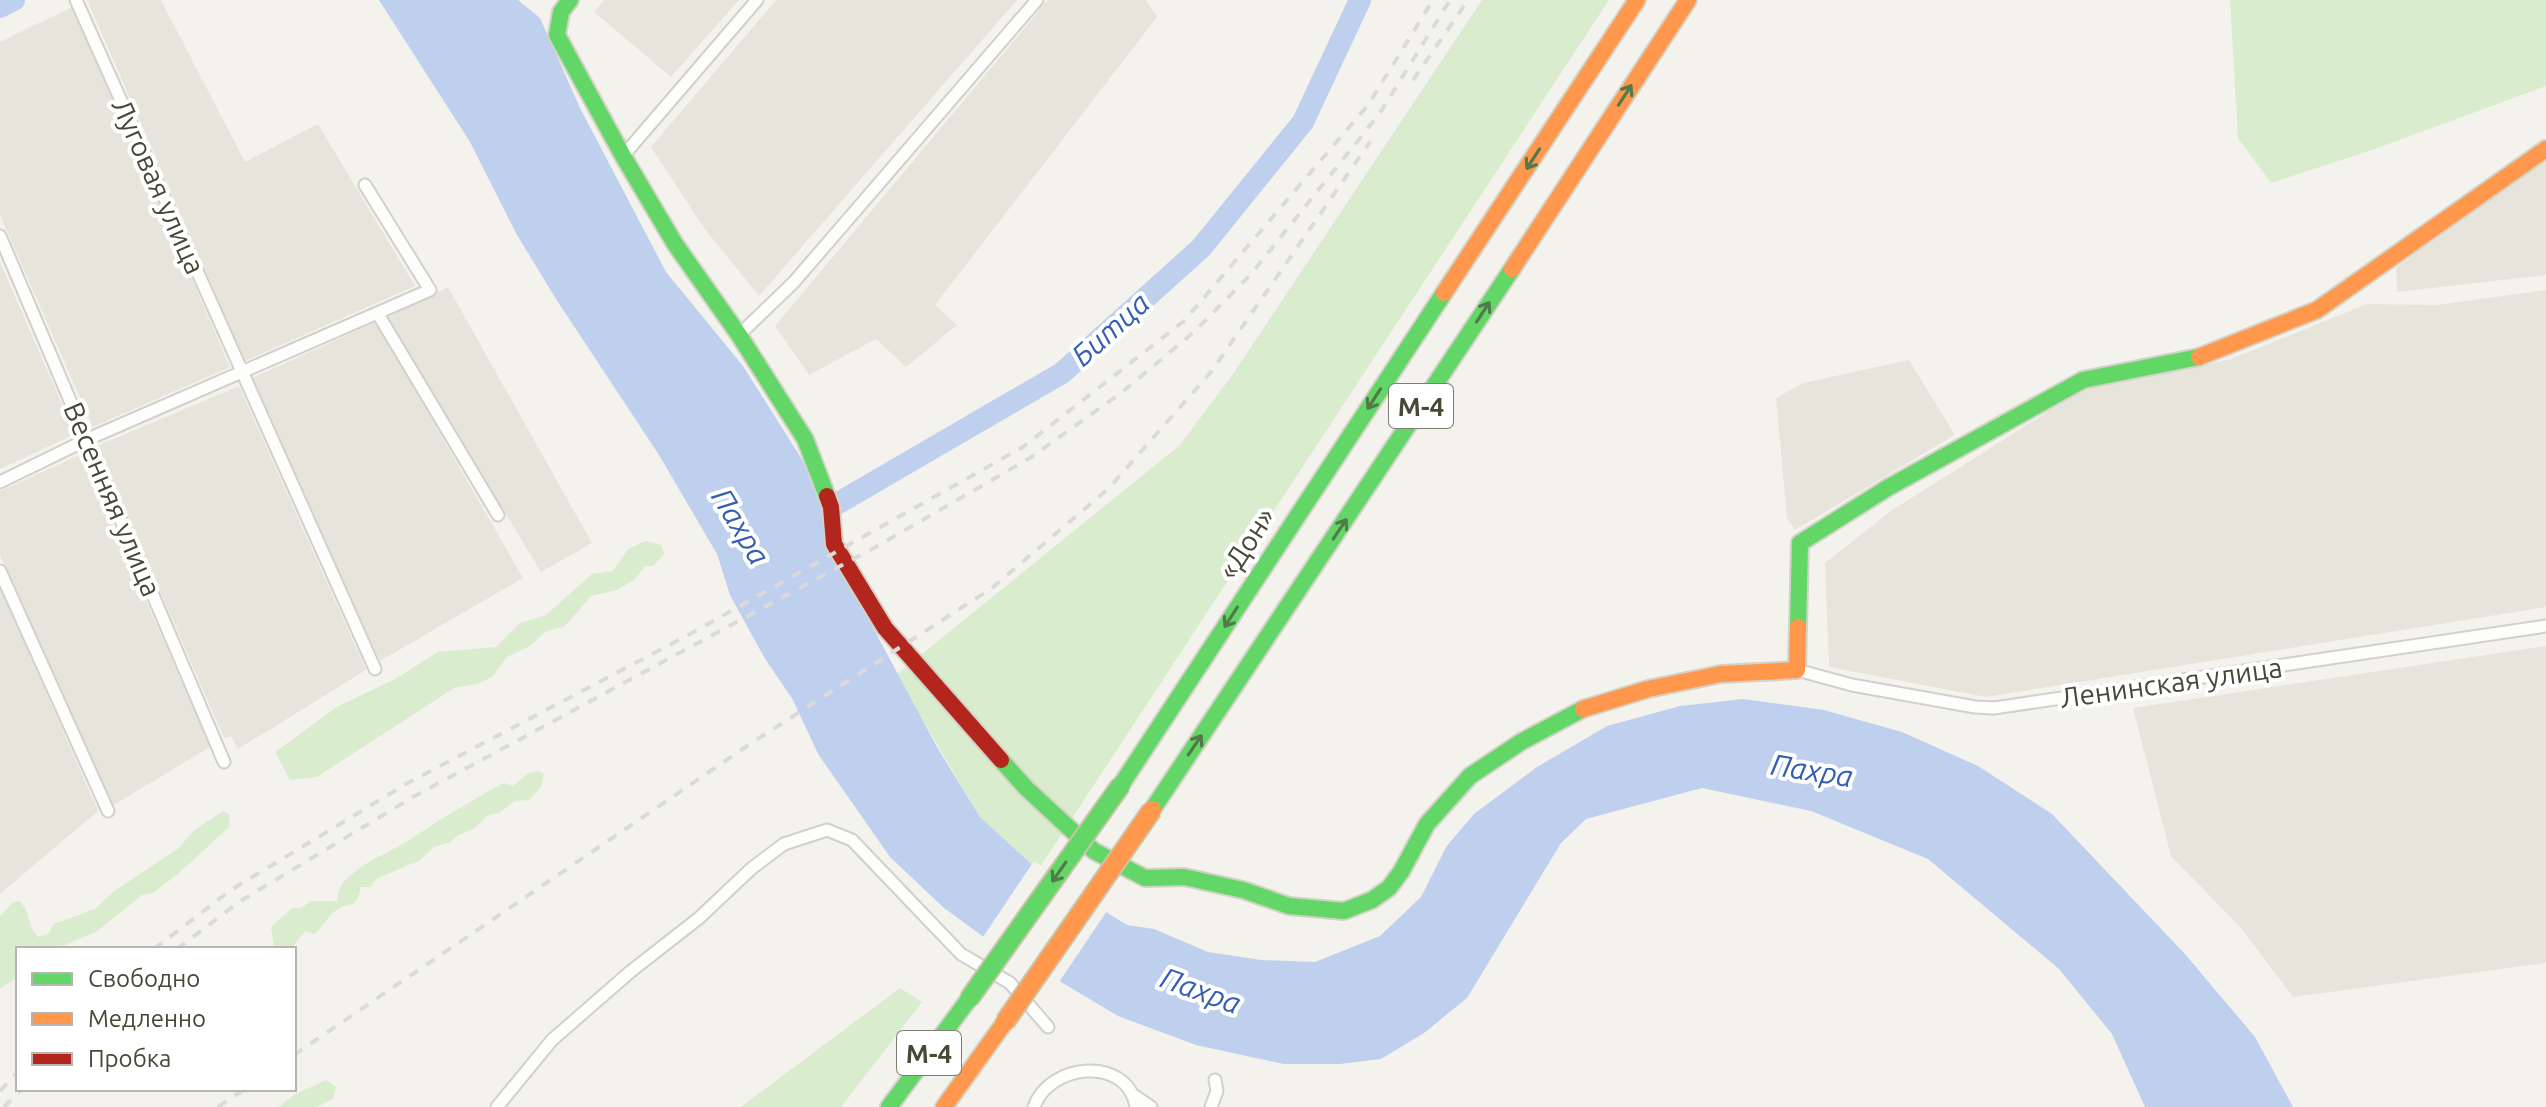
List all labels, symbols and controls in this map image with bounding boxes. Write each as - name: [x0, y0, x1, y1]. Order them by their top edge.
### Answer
- one-way arrow: [1617, 84, 1634, 106]
- street label: Луговая улица: [107, 94, 211, 278]
- one-way arrow: [1524, 147, 1541, 169]
- water label: Битца: [1064, 285, 1156, 373]
- one-way arrow: [1475, 301, 1491, 324]
- road number: М-4: [1389, 384, 1453, 428]
- one-way arrow: [1366, 388, 1383, 410]
- street label: Весенняя улица: [58, 397, 168, 601]
- water label: Пахра: [705, 482, 777, 570]
- street label: «Дон»: [1212, 502, 1280, 584]
- one-way arrow: [1332, 519, 1348, 541]
- one-way arrow: [1223, 605, 1240, 627]
- street label: Ленинская улица: [2058, 651, 2284, 713]
- one-way arrow: [1187, 735, 1204, 757]
- water label: Пахра: [1768, 747, 1856, 793]
- one-way arrow: [1051, 860, 1067, 882]
- legend: [16, 947, 296, 1091]
- water label: Пахра: [1156, 960, 1246, 1020]
- text: Свободно: [88, 965, 200, 992]
- text: Медленно: [88, 1005, 206, 1032]
- road number: М-4: [897, 1031, 961, 1075]
- text: Пробка: [88, 1045, 171, 1072]

